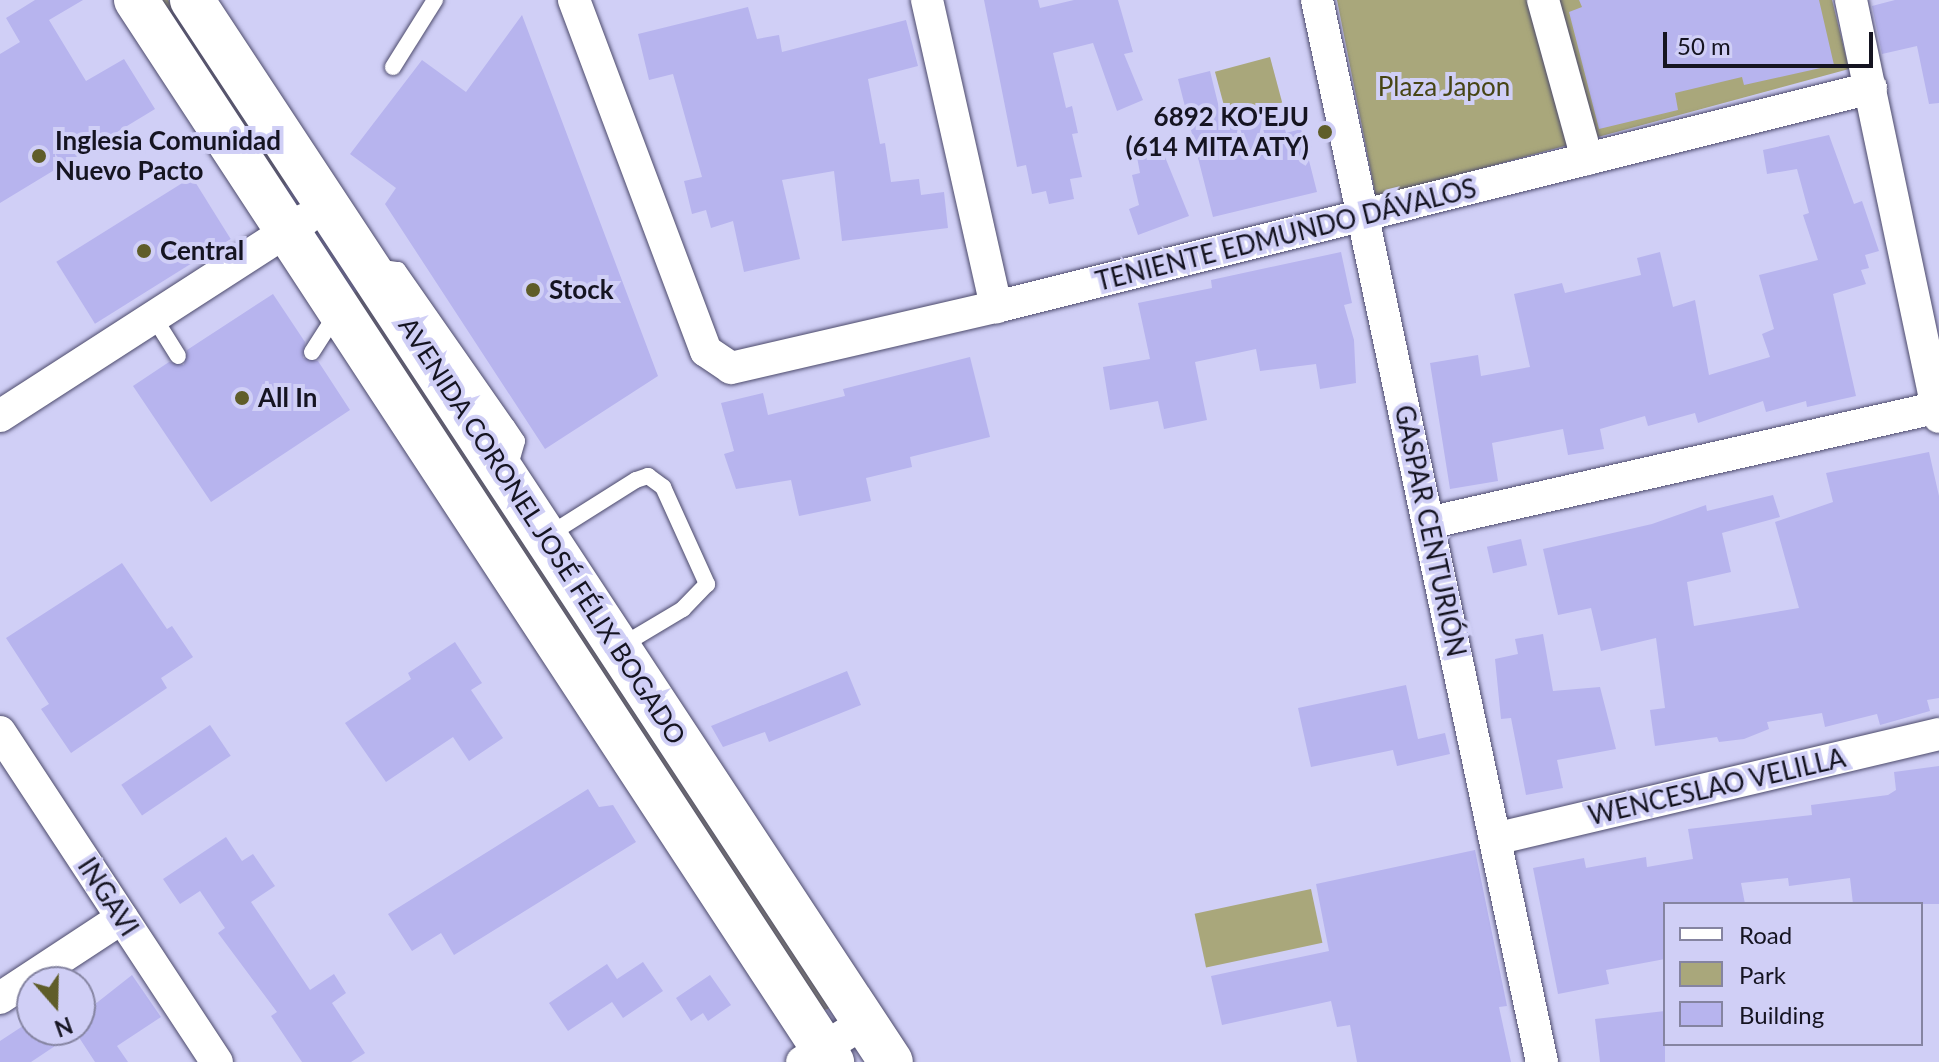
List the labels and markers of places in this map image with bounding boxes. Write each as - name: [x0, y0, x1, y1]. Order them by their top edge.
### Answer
- place label: 6892 KO'EJU (614 MITA ATY): [1124, 101, 1309, 162]
- marker: 6892 KO'EJU (614 MITA ATY): [1316, 123, 1334, 141]
- place label: Inglesia Comunidad Nuevo Pacto: [55, 125, 281, 186]
- marker: Inglesia Comunidad Nuevo Pacto: [30, 147, 48, 165]
- place label: Central: [160, 235, 244, 267]
- marker: Central: [135, 242, 153, 260]
- place label: Stock: [549, 274, 614, 306]
- marker: Stock: [524, 281, 542, 299]
- place label: All In: [258, 382, 317, 414]
- marker: All In: [233, 389, 251, 407]

